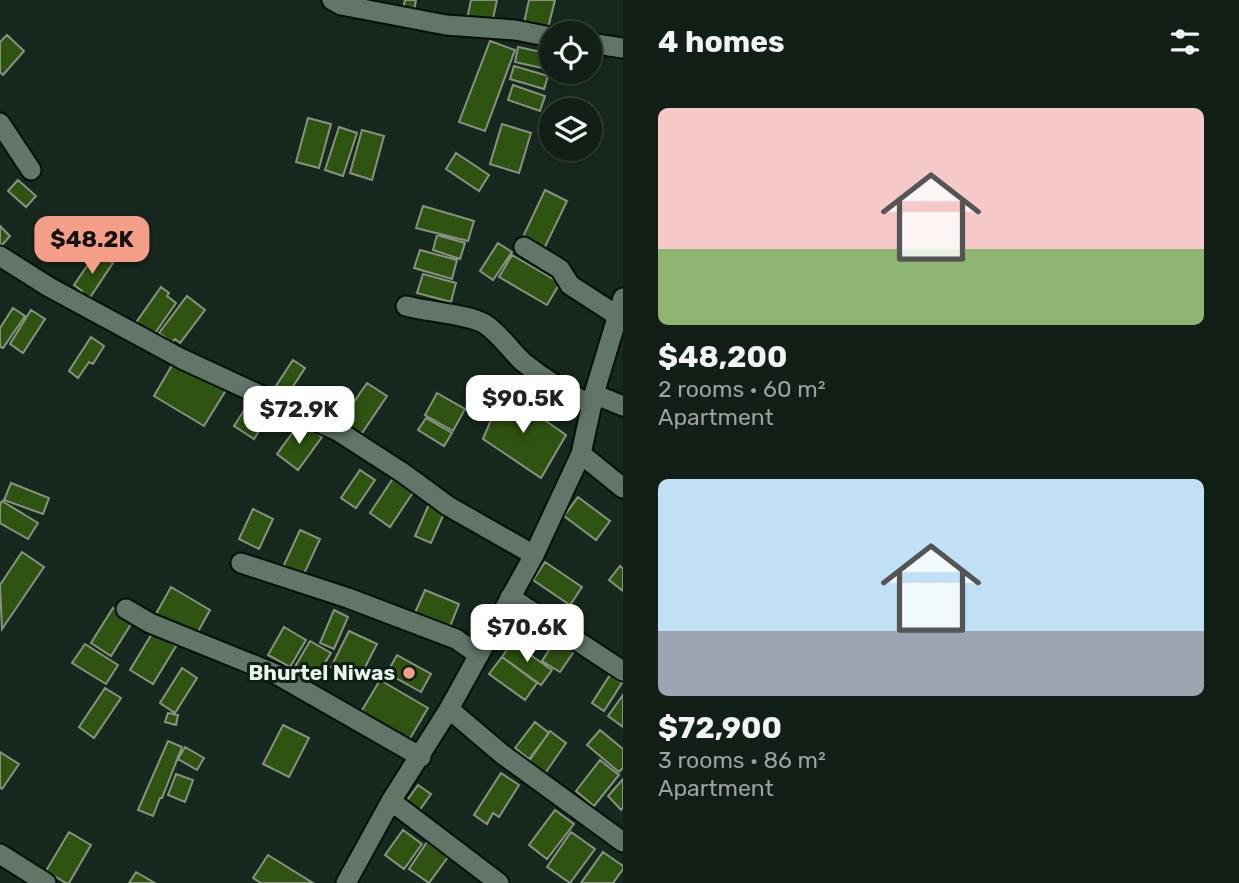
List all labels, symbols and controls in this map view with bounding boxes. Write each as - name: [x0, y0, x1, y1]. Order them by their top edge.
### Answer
- map controls: [539, 21, 602, 161]
- button: locate: [539, 21, 602, 84]
- icon: filters: [1166, 23, 1204, 61]
- text: 4 homes: [658, 24, 785, 60]
- button: layers: [539, 98, 602, 161]
- icon: home: [868, 154, 994, 280]
- pin: $48.2K: [35, 216, 149, 276]
- text: $48.2K: [50, 225, 134, 253]
- text: $48,200: [658, 339, 787, 375]
- text: 2 rooms · 60 m²: [658, 375, 826, 403]
- pin: $90.5K: [466, 376, 580, 435]
- text: $90.5K: [482, 384, 564, 412]
- pin: $72.9K: [242, 386, 356, 446]
- text: $72.9K: [259, 395, 339, 423]
- text: Apartment: [658, 403, 774, 431]
- icon: home: [868, 525, 994, 651]
- pin: $70.6K: [470, 604, 584, 664]
- text: $70.6K: [487, 613, 567, 641]
- place label: Bhurtel Niwas: [248, 660, 395, 685]
- marker: Bhurtel Niwas: [401, 665, 417, 681]
- text: $72,900: [658, 710, 782, 746]
- text: 3 rooms · 86 m²: [658, 746, 826, 774]
- text: Apartment: [658, 774, 774, 802]

